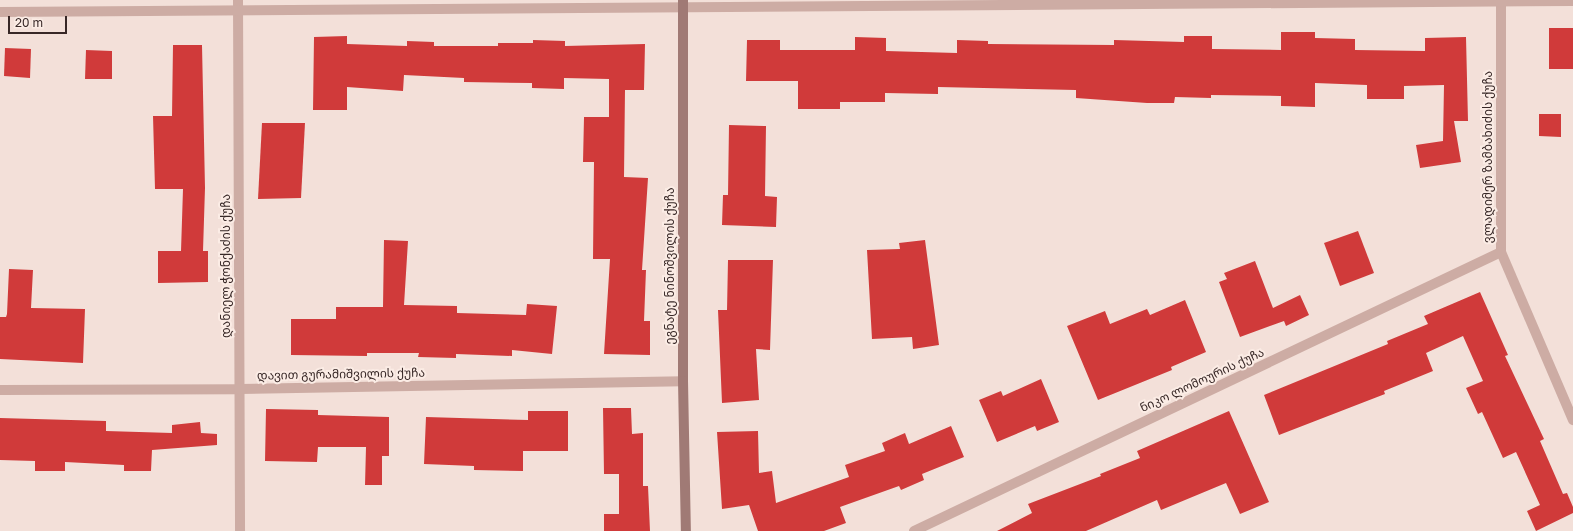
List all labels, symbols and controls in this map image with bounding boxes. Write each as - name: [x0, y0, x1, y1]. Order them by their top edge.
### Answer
- scale bar: [10, 8, 69, 34]
- text: 20 m: [15, 15, 43, 30]
- street label: ვლადიმერ ზამბახიძის ქუჩა: [1481, 71, 1495, 243]
- street label: ეგნატე ნინოშვილის ქუჩა: [663, 187, 677, 345]
- street label: დანიელ ჭონქაძის ქუჩა: [219, 194, 233, 338]
- street label: ნიკო ლომოურის ქუჩა: [1138, 345, 1266, 415]
- street label: დავით გურამიშვილის ქუჩა: [257, 365, 425, 383]

